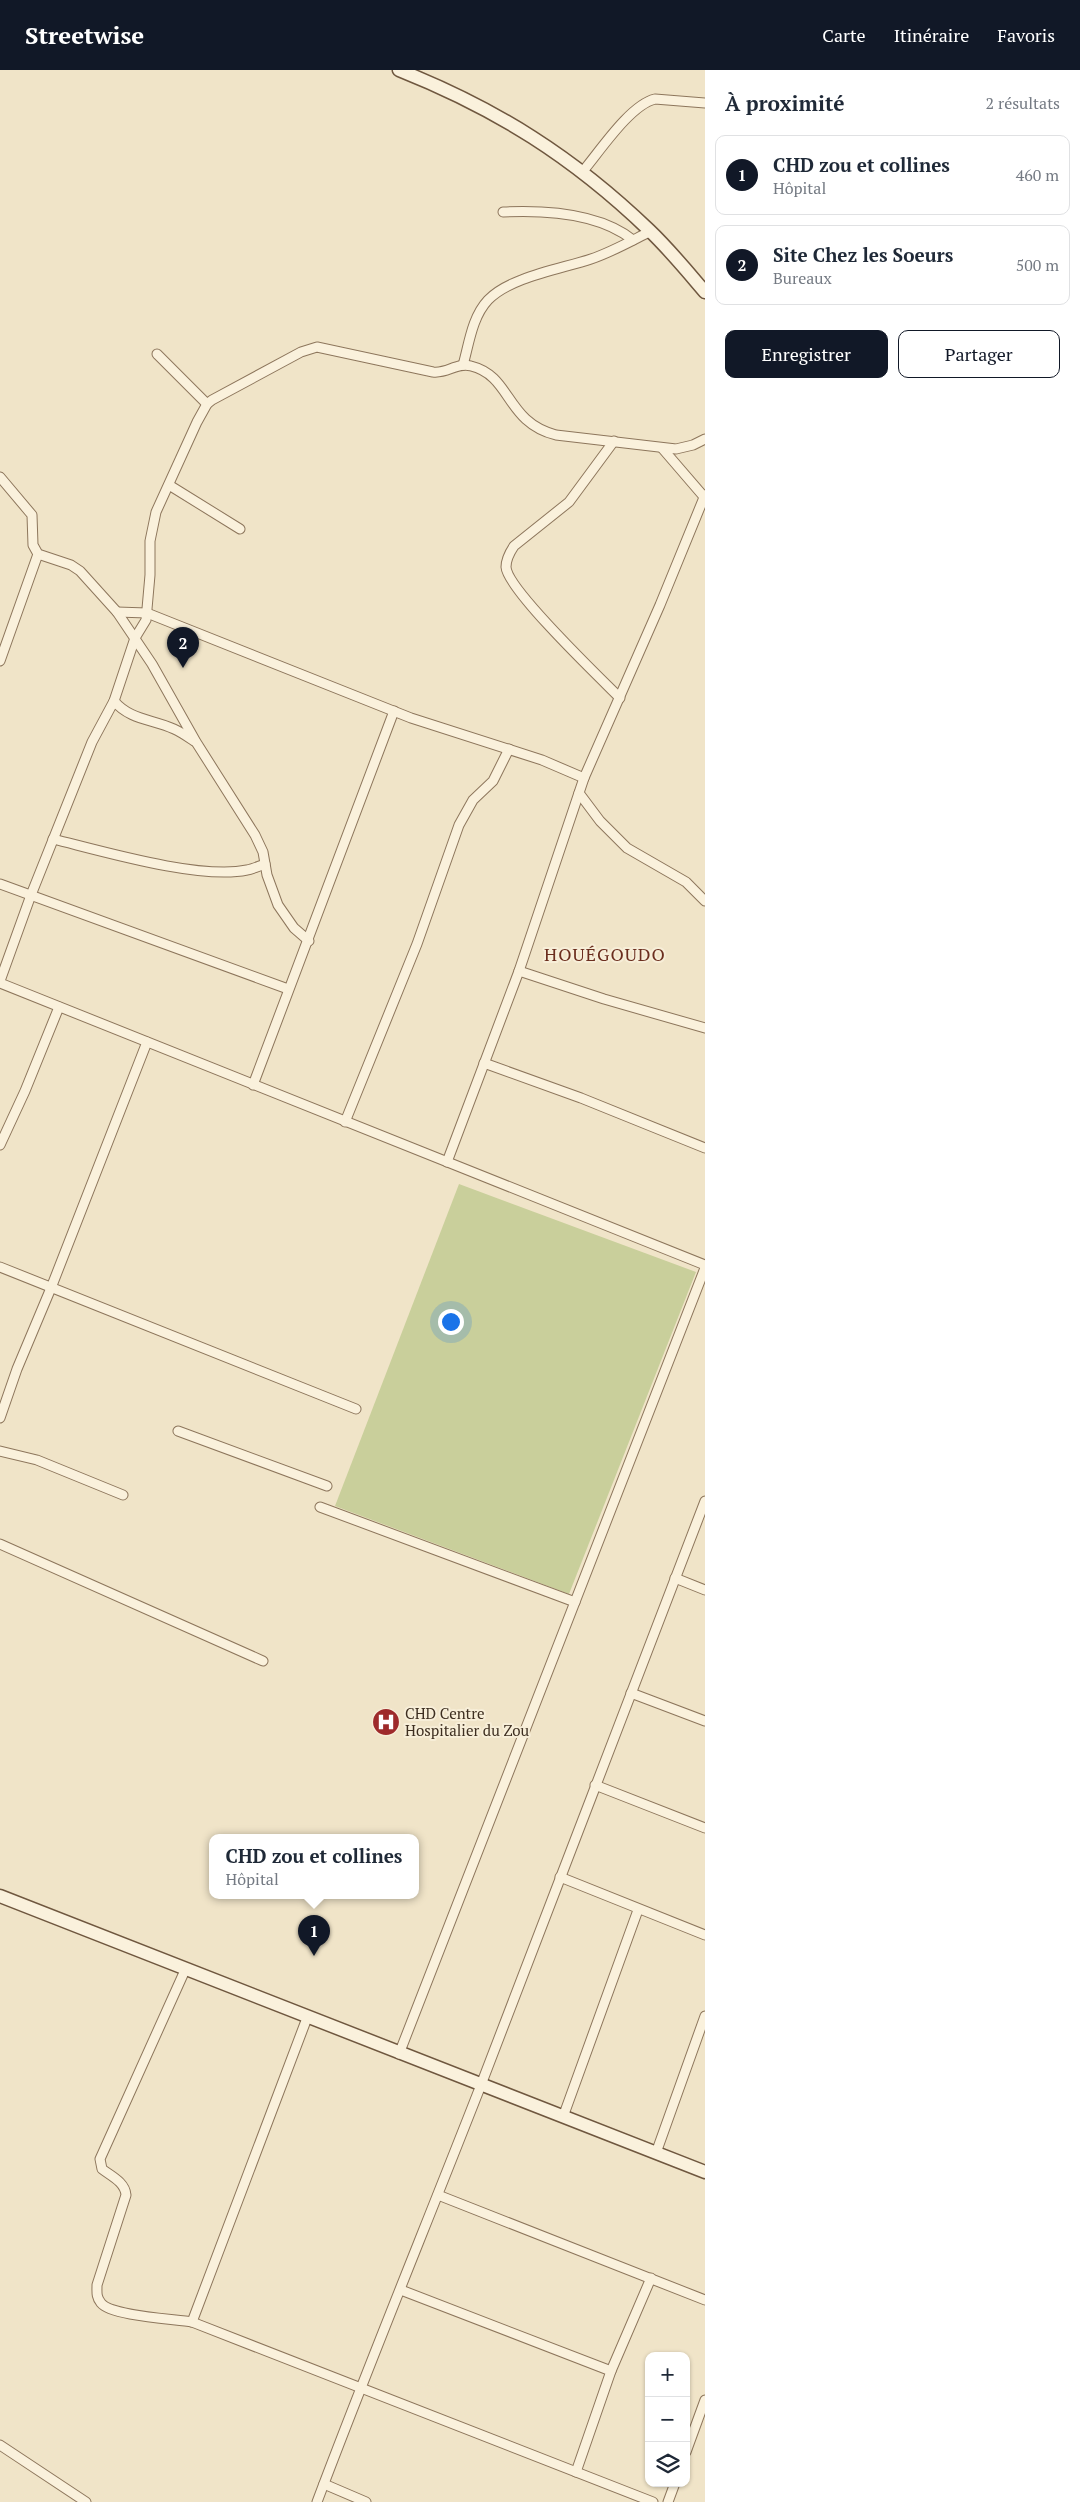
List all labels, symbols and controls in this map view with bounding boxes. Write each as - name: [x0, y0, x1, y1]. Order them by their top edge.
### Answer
- text: Streetwise: [25, 19, 144, 51]
- text: Carte: [822, 23, 866, 47]
- text: Itinéraire: [894, 23, 969, 47]
- text: Favoris: [997, 23, 1055, 47]
- text: À proximité: [725, 89, 845, 117]
- text: 2 résultats: [986, 92, 1060, 114]
- text: CHD zou et collines: [773, 152, 950, 177]
- text: 1: [737, 164, 747, 186]
- text: 460 m: [1016, 164, 1059, 186]
- text: Hôpital: [773, 177, 826, 199]
- text: Site Chez les Soeurs: [773, 242, 953, 267]
- text: 2: [737, 254, 747, 276]
- text: 500 m: [1016, 254, 1059, 276]
- text: Bureaux: [773, 267, 832, 289]
- button: Enregistrer: [725, 330, 888, 378]
- button: Partager: [898, 330, 1060, 378]
- pin: 2: [167, 627, 199, 668]
- district label: HOUÉGOUDO: [544, 942, 666, 966]
- your location: [438, 1309, 464, 1335]
- place label: CHD Centre Hospitalier du Zou: [405, 1703, 530, 1740]
- hospital icon: CHD Centre Hospitalier du Zou: [371, 1707, 401, 1737]
- popup: [209, 1834, 419, 1899]
- text: CHD zou et collines: [226, 1843, 402, 1868]
- text: Hôpital: [226, 1868, 279, 1890]
- pin: 1: [298, 1915, 330, 1956]
- map controls: [645, 2352, 690, 2487]
- button: +: [645, 2352, 690, 2397]
- button: −: [645, 2397, 690, 2442]
- button: layers: [645, 2442, 690, 2487]

